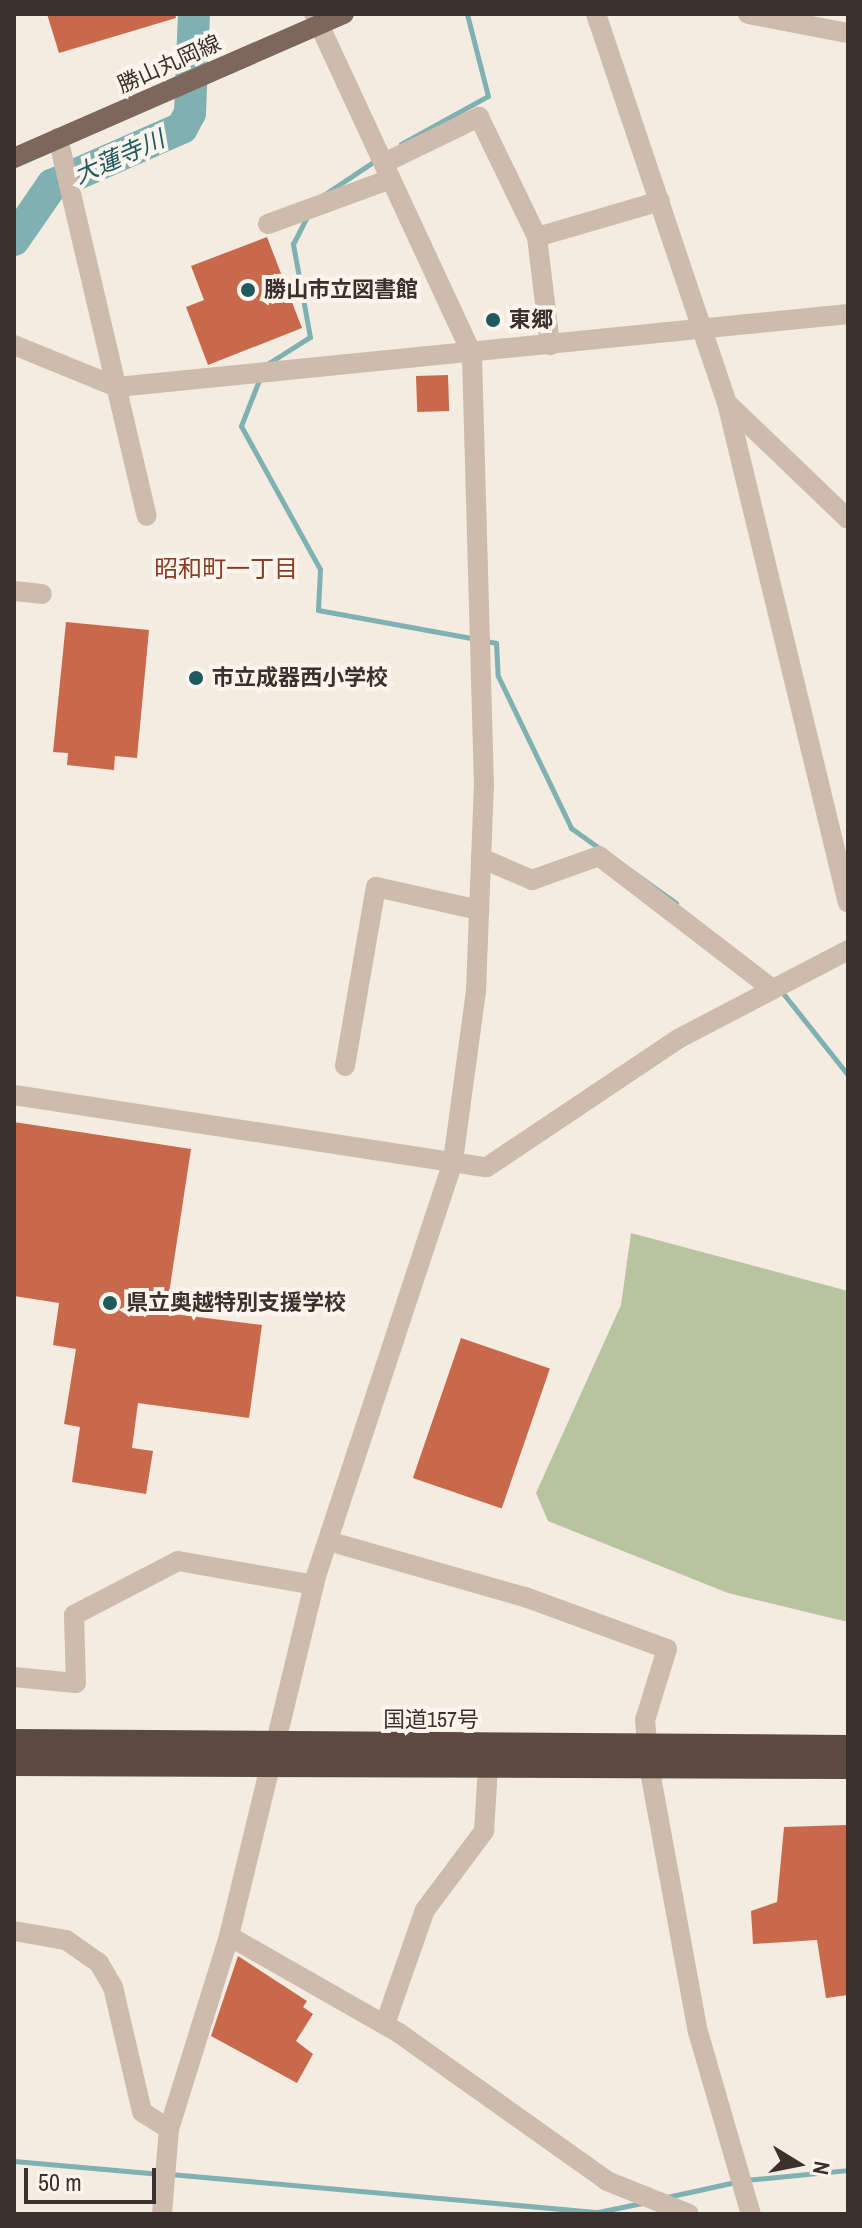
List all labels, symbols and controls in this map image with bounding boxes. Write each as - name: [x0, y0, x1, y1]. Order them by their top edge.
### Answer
- street label: 勝山丸岡線: [113, 30, 225, 98]
- water label: 大蓮寺川: [69, 124, 169, 190]
- place label: 勝山市立図書館: [264, 277, 418, 303]
- marker: 勝山市立図書館: [239, 281, 257, 299]
- place label: 東郷: [509, 307, 553, 333]
- marker: 東郷: [484, 311, 502, 329]
- district label: 昭和町一丁目: [154, 555, 298, 583]
- place label: 市立成器西小学校: [212, 665, 388, 691]
- marker: 市立成器西小学校: [187, 669, 205, 687]
- place label: 県立奥越特別支援学校: [126, 1290, 346, 1316]
- marker: 県立奥越特別支援学校: [101, 1294, 119, 1312]
- street label: 国道157号: [383, 1707, 479, 1733]
- north arrow: [758, 2124, 838, 2204]
- scale bar: [28, 2152, 160, 2202]
- text: N: [806, 2159, 838, 2177]
- text: 50 m: [38, 2166, 82, 2198]

